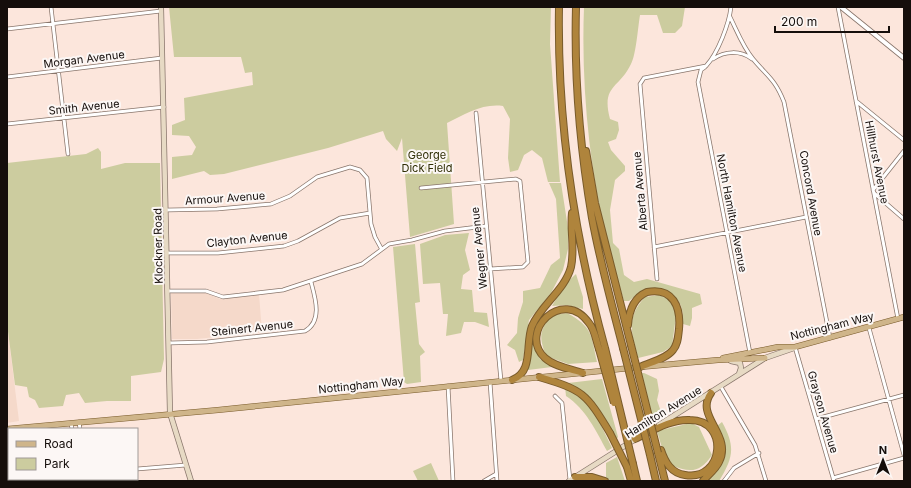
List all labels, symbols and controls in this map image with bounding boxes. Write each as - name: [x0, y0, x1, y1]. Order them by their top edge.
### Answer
- scale bar: [775, 8, 889, 34]
- text: 200 m: [781, 14, 817, 29]
- street label: Morgan Avenue: [43, 47, 125, 71]
- street label: Smith Avenue: [48, 96, 120, 118]
- street label: Hillhurst Avenue: [862, 119, 892, 205]
- park label: George Dick Field: [402, 148, 453, 175]
- street label: Concord Avenue: [797, 149, 825, 237]
- street label: Alberta Avenue: [630, 151, 650, 231]
- street label: North Hamilton Avenue: [714, 153, 750, 273]
- street label: Armour Avenue: [184, 188, 266, 208]
- street label: Wegner Avenue: [468, 206, 490, 290]
- street label: Klockner Road: [150, 208, 166, 284]
- street label: Clayton Avenue: [206, 228, 288, 250]
- street label: Nottingham Way: [789, 309, 875, 343]
- street label: Steinert Avenue: [210, 317, 294, 339]
- street label: Grayson Avenue: [805, 369, 841, 455]
- street label: Nottingham Way: [318, 374, 404, 396]
- street label: Hamilton Avenue: [622, 383, 704, 441]
- legend: [8, 428, 138, 480]
- text: Road: [44, 436, 73, 451]
- north arrow: [863, 440, 903, 480]
- text: N: [879, 443, 887, 457]
- text: Park: [44, 456, 70, 471]

